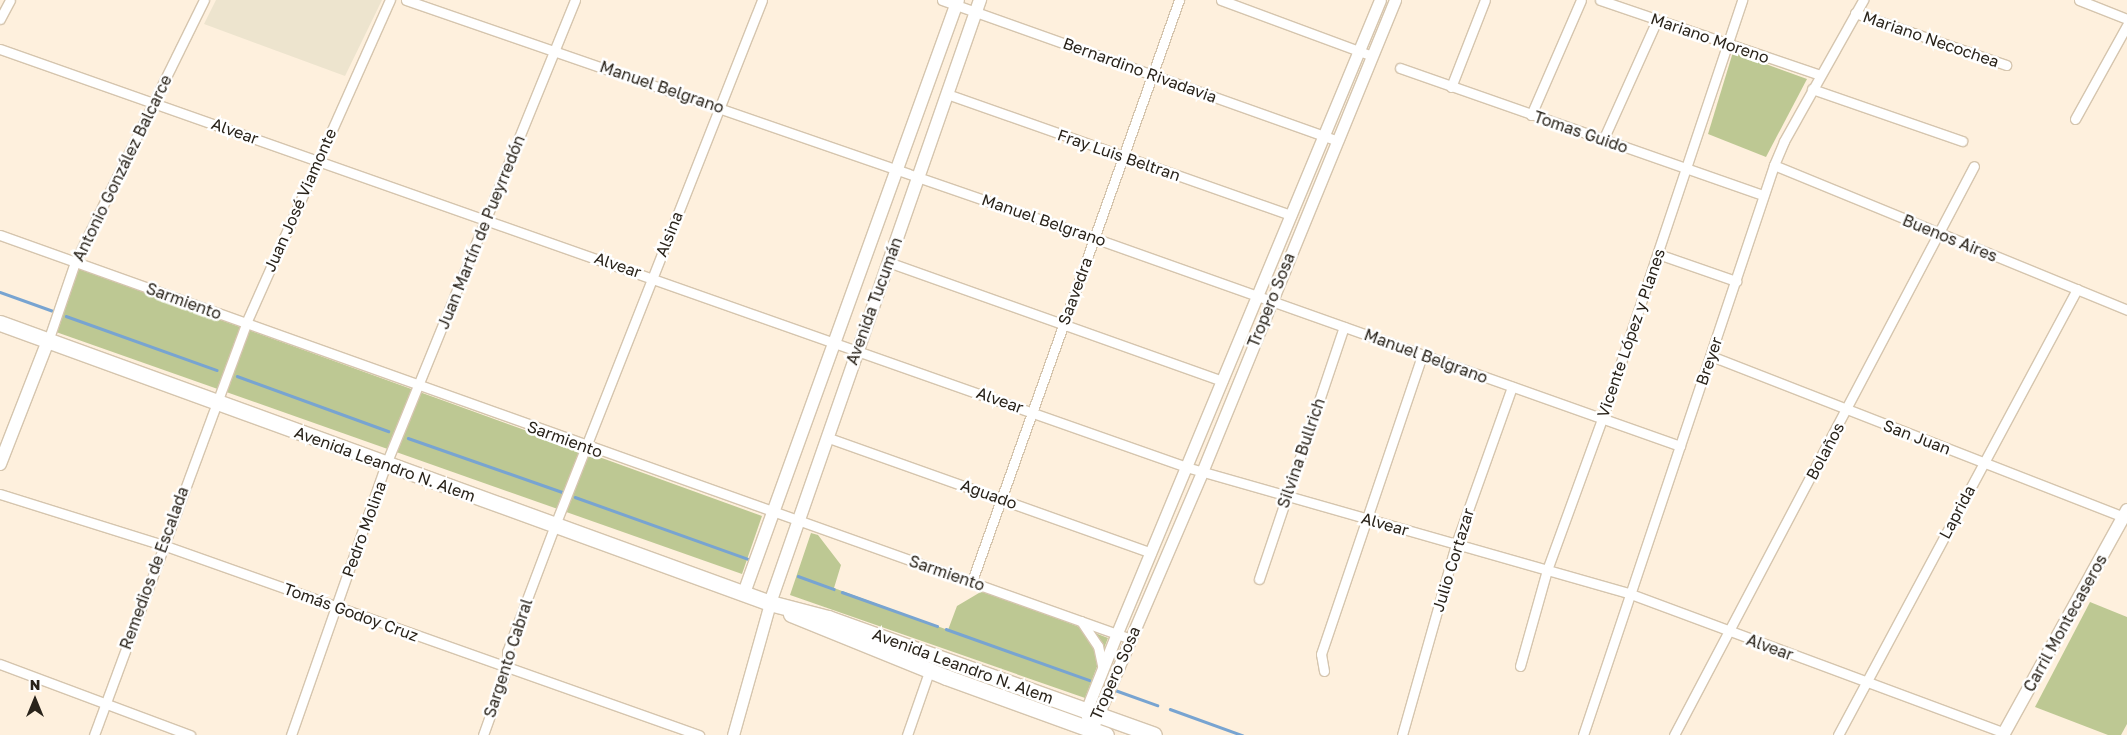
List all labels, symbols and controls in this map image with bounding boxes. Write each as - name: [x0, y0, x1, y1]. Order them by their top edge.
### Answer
- street label: Mariano Necochea: [1861, 7, 2001, 71]
- street label: Mariano Moreno: [1648, 9, 1772, 67]
- street label: Bernardino Rivadavia: [1060, 33, 1220, 107]
- street label: Manuel Belgrano: [597, 57, 727, 117]
- street label: Antonio González Balcarce: [68, 72, 176, 264]
- street label: Tomas Guido: [1531, 107, 1631, 157]
- street label: Alvear: [209, 114, 261, 148]
- street label: Juan José Viamonte: [260, 125, 340, 275]
- street label: Fray Luis Beltran: [1055, 125, 1183, 185]
- street label: Juan Martín de Pueyrredón: [433, 132, 529, 332]
- street label: Manuel Belgrano: [979, 190, 1109, 250]
- street label: Alsina: [651, 209, 687, 259]
- street label: Buenos Aires: [1900, 210, 2000, 266]
- street label: Avenida Tucumán: [842, 235, 906, 367]
- street label: Vicente López y Planes: [1593, 246, 1669, 420]
- street label: Alvear: [592, 248, 644, 282]
- street label: Tropero Sosa: [1243, 250, 1299, 350]
- street label: Saavedra: [1054, 254, 1096, 328]
- street label: Sarmiento: [144, 278, 224, 324]
- street label: Manuel Belgrano: [1362, 325, 1490, 387]
- street label: Breyer: [1692, 334, 1726, 388]
- street label: Alvear: [974, 383, 1026, 417]
- street label: Silvina Bullrich: [1273, 395, 1329, 511]
- street label: San Juan: [1881, 415, 1953, 459]
- street label: Sarmiento: [525, 416, 605, 462]
- street label: Bolaños: [1802, 419, 1848, 483]
- street label: Avenida Leandro N. Alem: [292, 422, 478, 506]
- street label: Aguado: [958, 475, 1020, 513]
- street label: Pedro Molina: [338, 478, 390, 580]
- street label: Laprida: [1935, 482, 1979, 542]
- street label: Remedios de Escalada: [116, 484, 192, 652]
- street label: Julio Cortazar: [1428, 506, 1478, 614]
- street label: Alvear: [1359, 508, 1411, 540]
- street label: Sarmiento: [907, 551, 987, 595]
- street label: Carril Montecaseros: [2019, 551, 2111, 695]
- street label: Tomás Godoy Cruz: [281, 579, 421, 645]
- street label: Sargento Cabral: [480, 596, 536, 720]
- street label: Tropero Sosa: [1086, 623, 1144, 723]
- street label: Avenida Leandro N. Alem: [870, 624, 1056, 708]
- street label: Alvear: [1744, 630, 1796, 664]
- north arrow: [10, 675, 60, 725]
- text: N: [30, 676, 40, 693]

